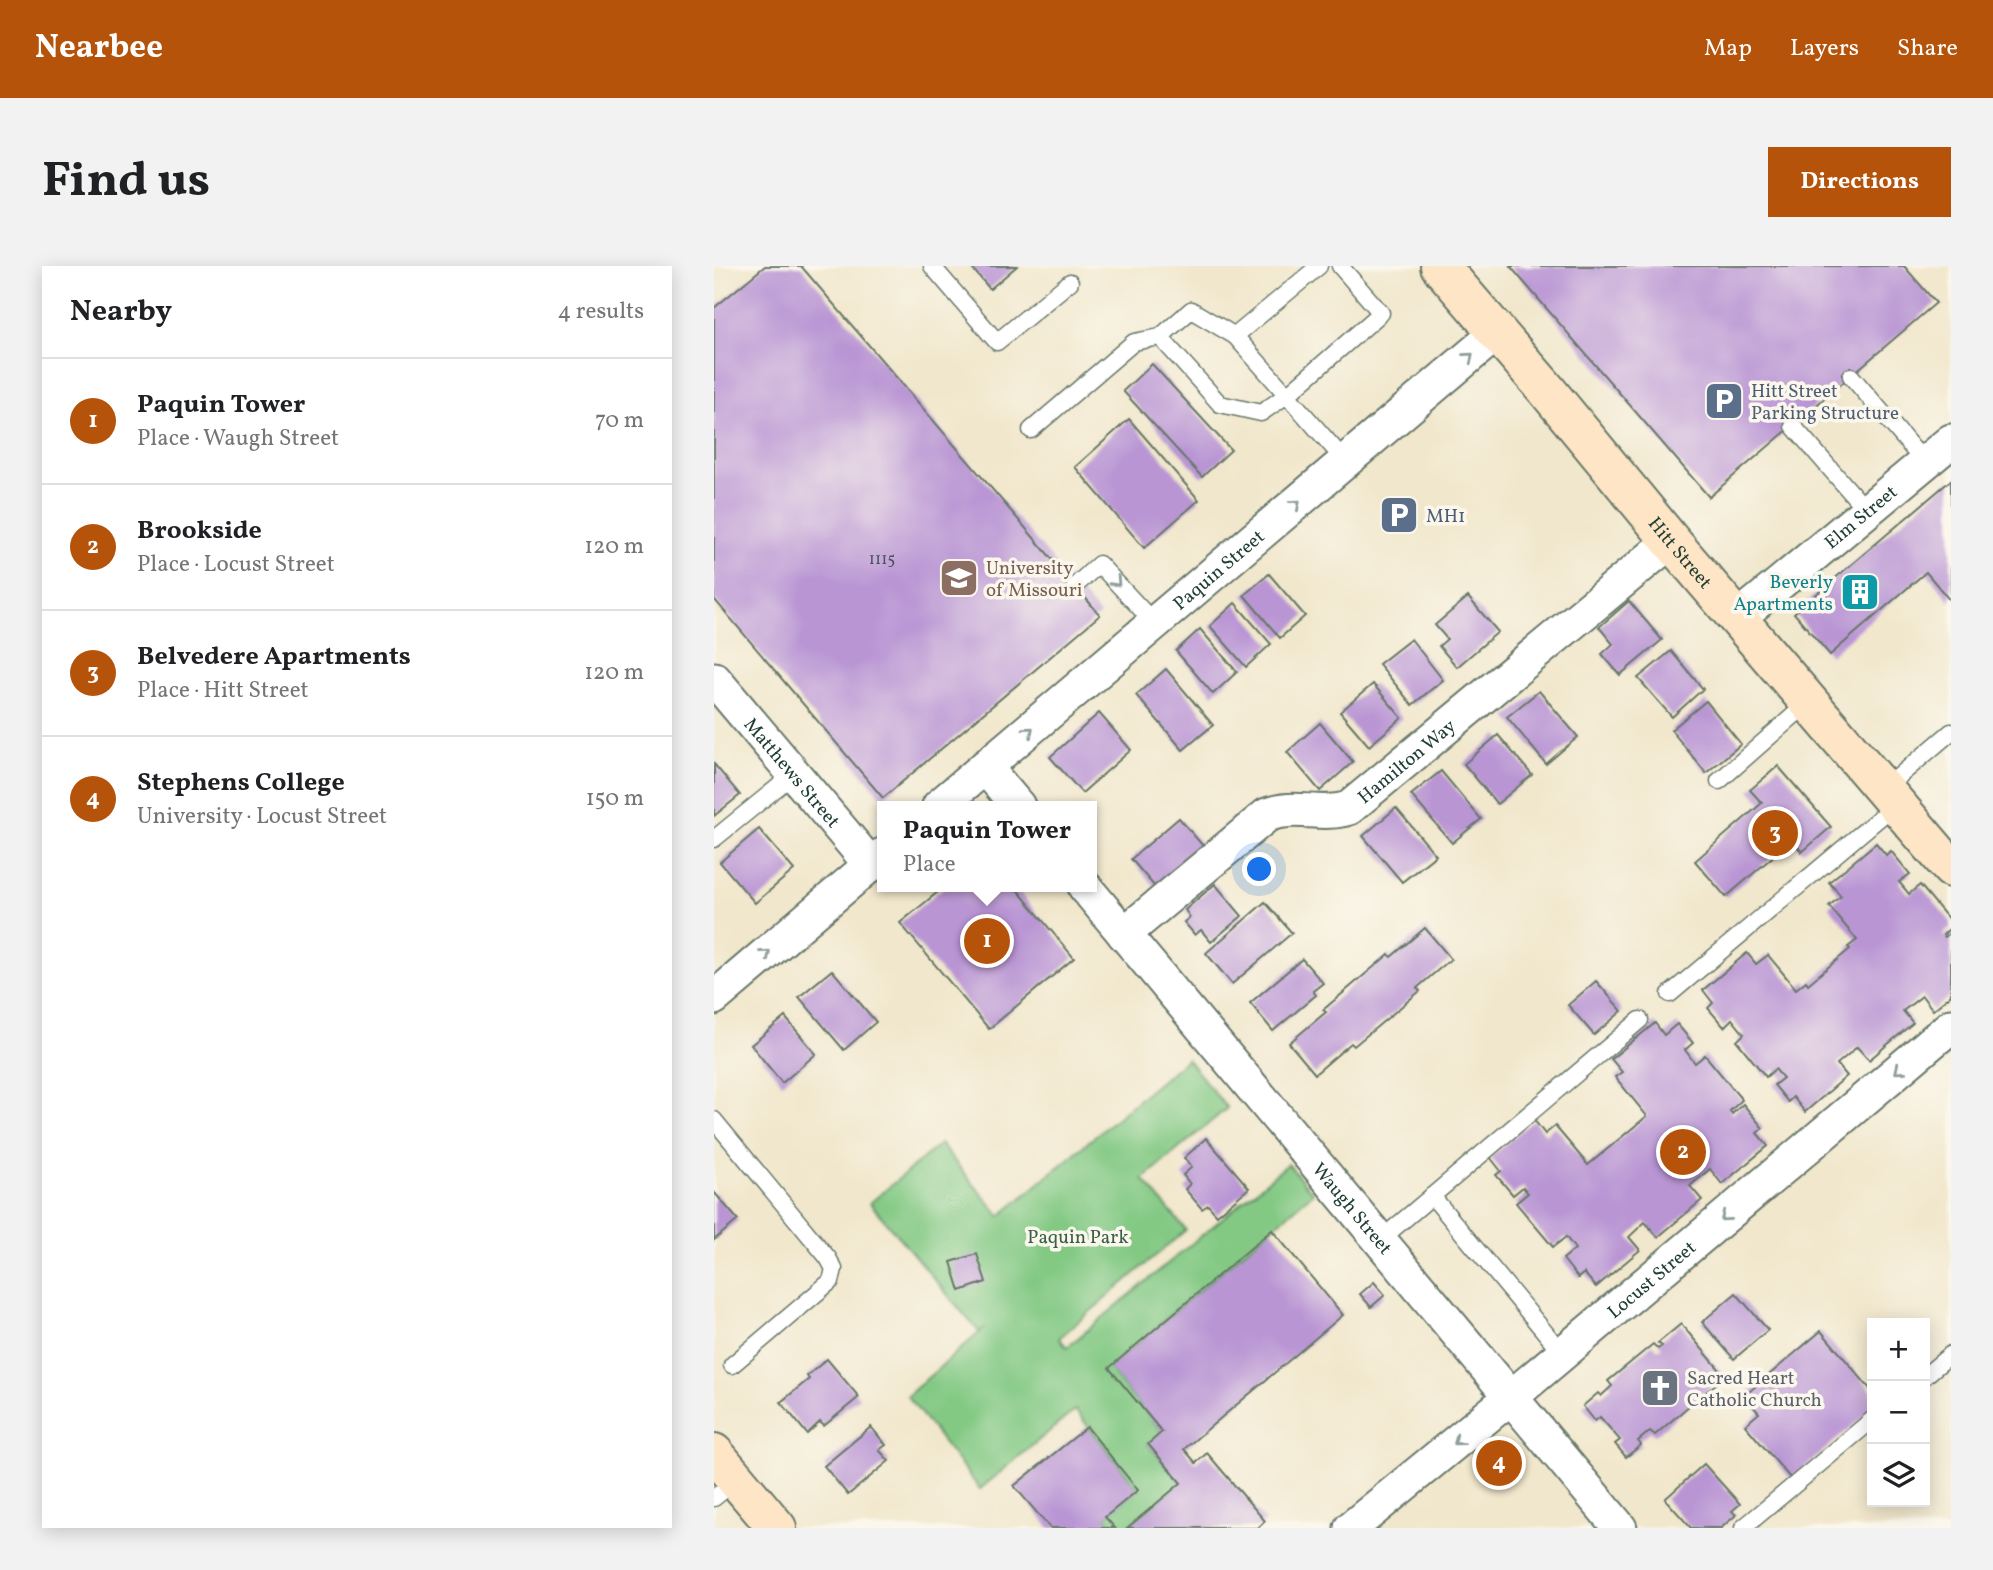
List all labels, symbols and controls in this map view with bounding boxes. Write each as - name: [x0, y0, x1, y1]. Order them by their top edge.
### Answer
- text: Nearbee: [35, 26, 163, 72]
- text: Map: [1704, 32, 1752, 66]
- text: Layers: [1790, 32, 1859, 66]
- text: Share: [1897, 32, 1958, 66]
- button: Directions: [1768, 147, 1951, 217]
- text: Find us: [42, 148, 210, 217]
- text: Nearby: [70, 291, 172, 333]
- text: 4 results: [558, 296, 644, 328]
- one-way arrow: [1461, 353, 1474, 365]
- place label: Hitt Street Parking Structure: [1751, 379, 1899, 427]
- parking icon: Hitt Street Parking Structure: [1703, 380, 1745, 422]
- text: Paquin Tower: [137, 387, 305, 423]
- text: 1: [88, 405, 98, 437]
- text: 70 m: [595, 405, 644, 437]
- text: Place · Waugh Street: [137, 423, 339, 455]
- street label: Elm Street: [1820, 480, 1904, 556]
- parking icon: MH1: [1378, 494, 1420, 536]
- one-way arrow: [1287, 500, 1300, 512]
- place label: MH1: [1426, 504, 1465, 530]
- street label: Hitt Street: [1641, 512, 1717, 595]
- text: Brookside: [137, 513, 262, 549]
- street label: Paquin Street: [1168, 524, 1271, 617]
- text: 2: [87, 531, 99, 563]
- text: 120 m: [584, 531, 644, 563]
- text: Place · Locust Street: [137, 549, 335, 581]
- house number: 1115: [869, 549, 895, 571]
- place label: University of Missouri: [986, 556, 1083, 604]
- school or university icon: University of Missouri: [938, 557, 980, 599]
- place label: Beverly Apartments: [1733, 570, 1833, 618]
- building icon: Beverly Apartments: [1839, 571, 1881, 613]
- one-way arrow: [1107, 574, 1120, 587]
- text: Belvedere Apartments: [137, 639, 411, 675]
- text: 3: [87, 657, 99, 689]
- text: 120 m: [584, 657, 644, 689]
- text: Place · Hitt Street: [137, 675, 309, 707]
- street label: Matthews Street: [737, 713, 845, 834]
- street label: Hamilton Way: [1353, 714, 1462, 811]
- one-way arrow: [1021, 726, 1033, 739]
- text: Stephens College: [137, 765, 345, 801]
- text: 4: [86, 783, 100, 815]
- text: 150 m: [586, 783, 644, 815]
- text: University · Locust Street: [137, 801, 387, 833]
- popup: [877, 801, 1097, 892]
- pin: 3: [1752, 807, 1798, 859]
- text: Paquin Tower: [903, 813, 1071, 849]
- text: Place: [903, 849, 956, 881]
- your location: [1242, 852, 1276, 886]
- pin: 1: [964, 915, 1010, 967]
- one-way arrow: [758, 950, 771, 962]
- one-way arrow: [1894, 1062, 1907, 1074]
- pin: 2: [1660, 1126, 1706, 1178]
- street label: Waugh Street: [1305, 1158, 1398, 1261]
- one-way arrow: [1720, 1209, 1733, 1221]
- park label: Paquin Park: [1027, 1225, 1129, 1251]
- street label: Locust Street: [1603, 1235, 1702, 1325]
- map controls: [1867, 1318, 1930, 1507]
- button: +: [1867, 1318, 1930, 1381]
- place label: Sacred Heart Catholic Church: [1687, 1366, 1822, 1414]
- church icon: Sacred Heart Catholic Church: [1639, 1367, 1681, 1409]
- button: −: [1867, 1381, 1930, 1444]
- one-way arrow: [1454, 1432, 1466, 1445]
- pin: 4: [1476, 1437, 1522, 1489]
- button: layers: [1867, 1444, 1930, 1507]

